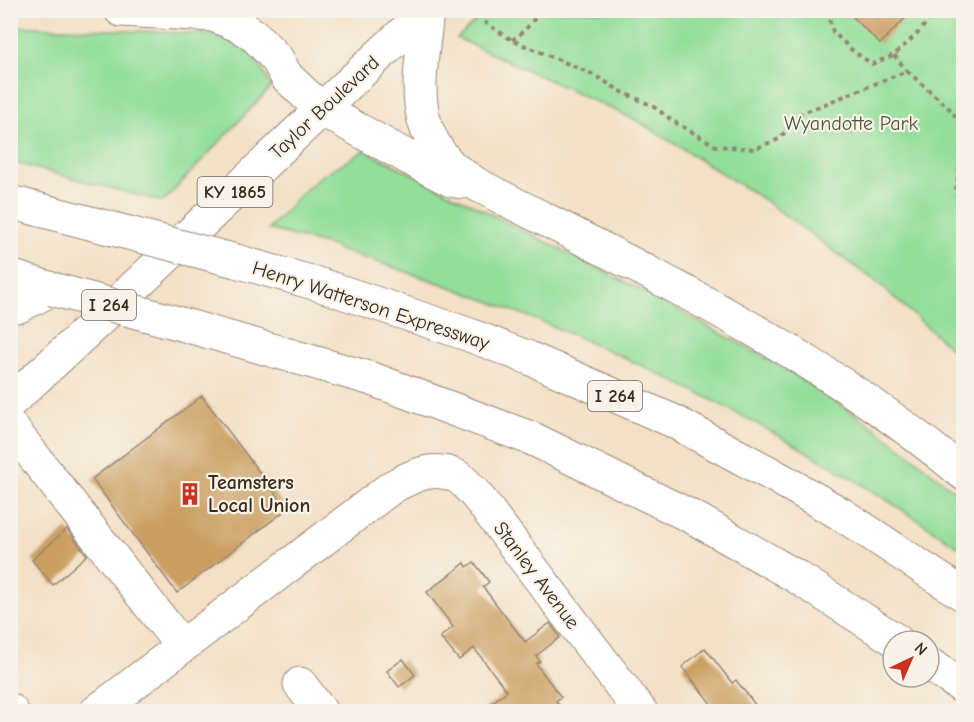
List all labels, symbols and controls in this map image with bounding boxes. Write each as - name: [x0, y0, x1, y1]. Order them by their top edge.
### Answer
- street label: Taylor Boulevard: [265, 51, 384, 164]
- park label: Wyandotte Park: [784, 112, 918, 135]
- road number: KY 1865: [198, 177, 272, 207]
- street label: Henry Watterson Expressway: [249, 256, 492, 355]
- road number: I 264: [82, 290, 136, 320]
- road number: I 264: [588, 381, 642, 411]
- place label: Teamsters Local Union: [208, 471, 310, 517]
- building icon: Teamsters Local Union: [177, 481, 203, 507]
- street label: Stanley Avenue: [489, 517, 584, 634]
- north arrow: [881, 629, 941, 689]
- text: N: [911, 639, 931, 659]

